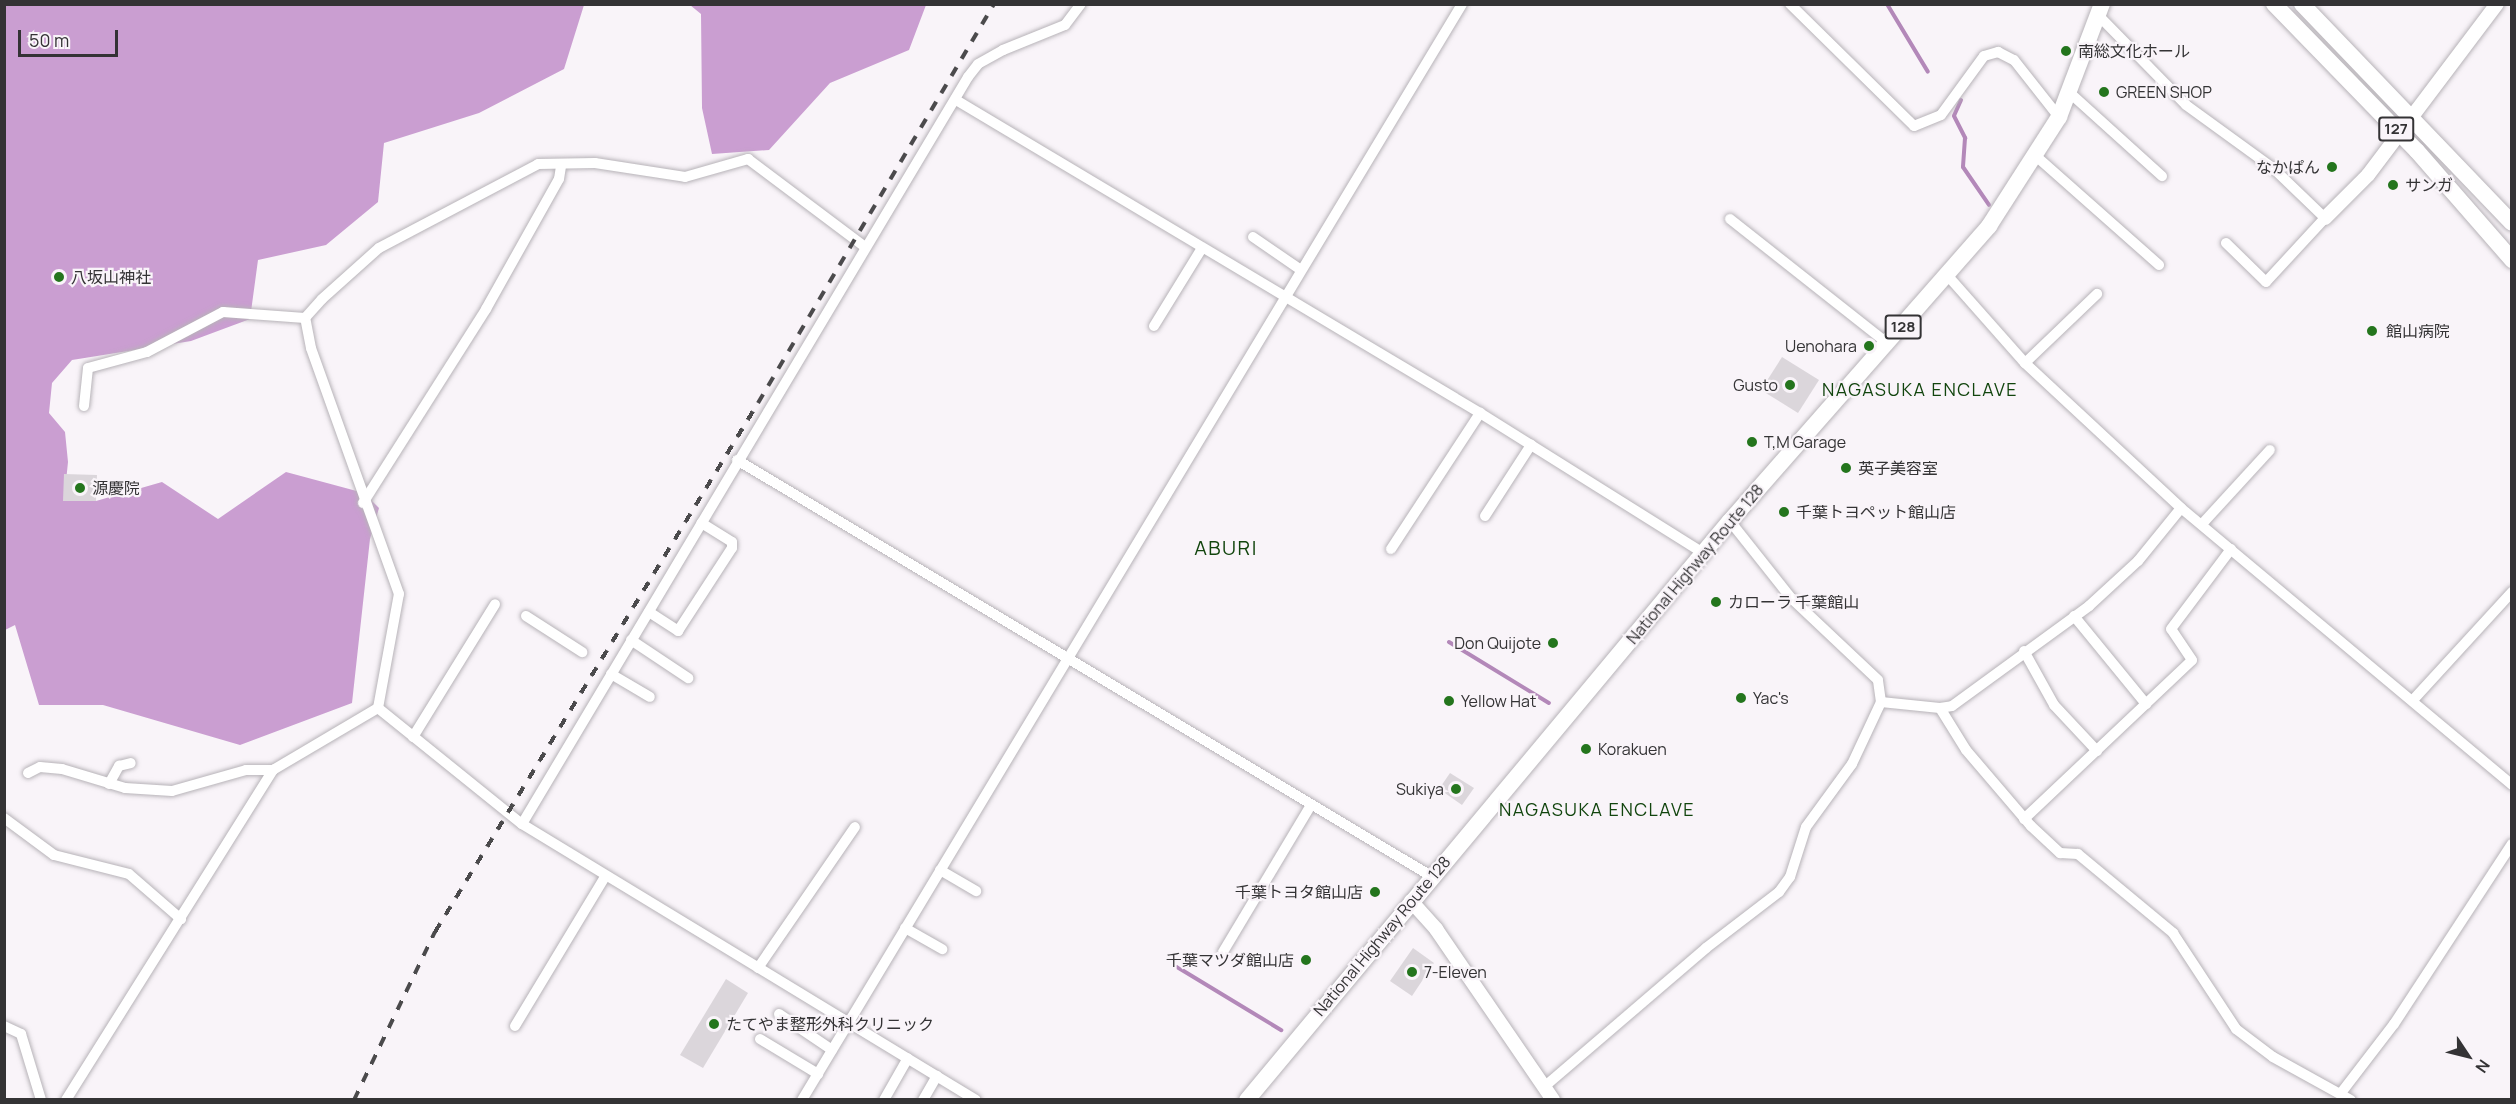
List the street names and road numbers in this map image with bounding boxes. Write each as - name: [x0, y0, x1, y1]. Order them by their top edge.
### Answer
- road number: 127: [2378, 117, 2414, 141]
- road number: 128: [1884, 315, 1922, 339]
- street label: National Highway Route 128: [1623, 480, 1767, 648]
- street label: National Highway Route 128: [1310, 852, 1454, 1020]

